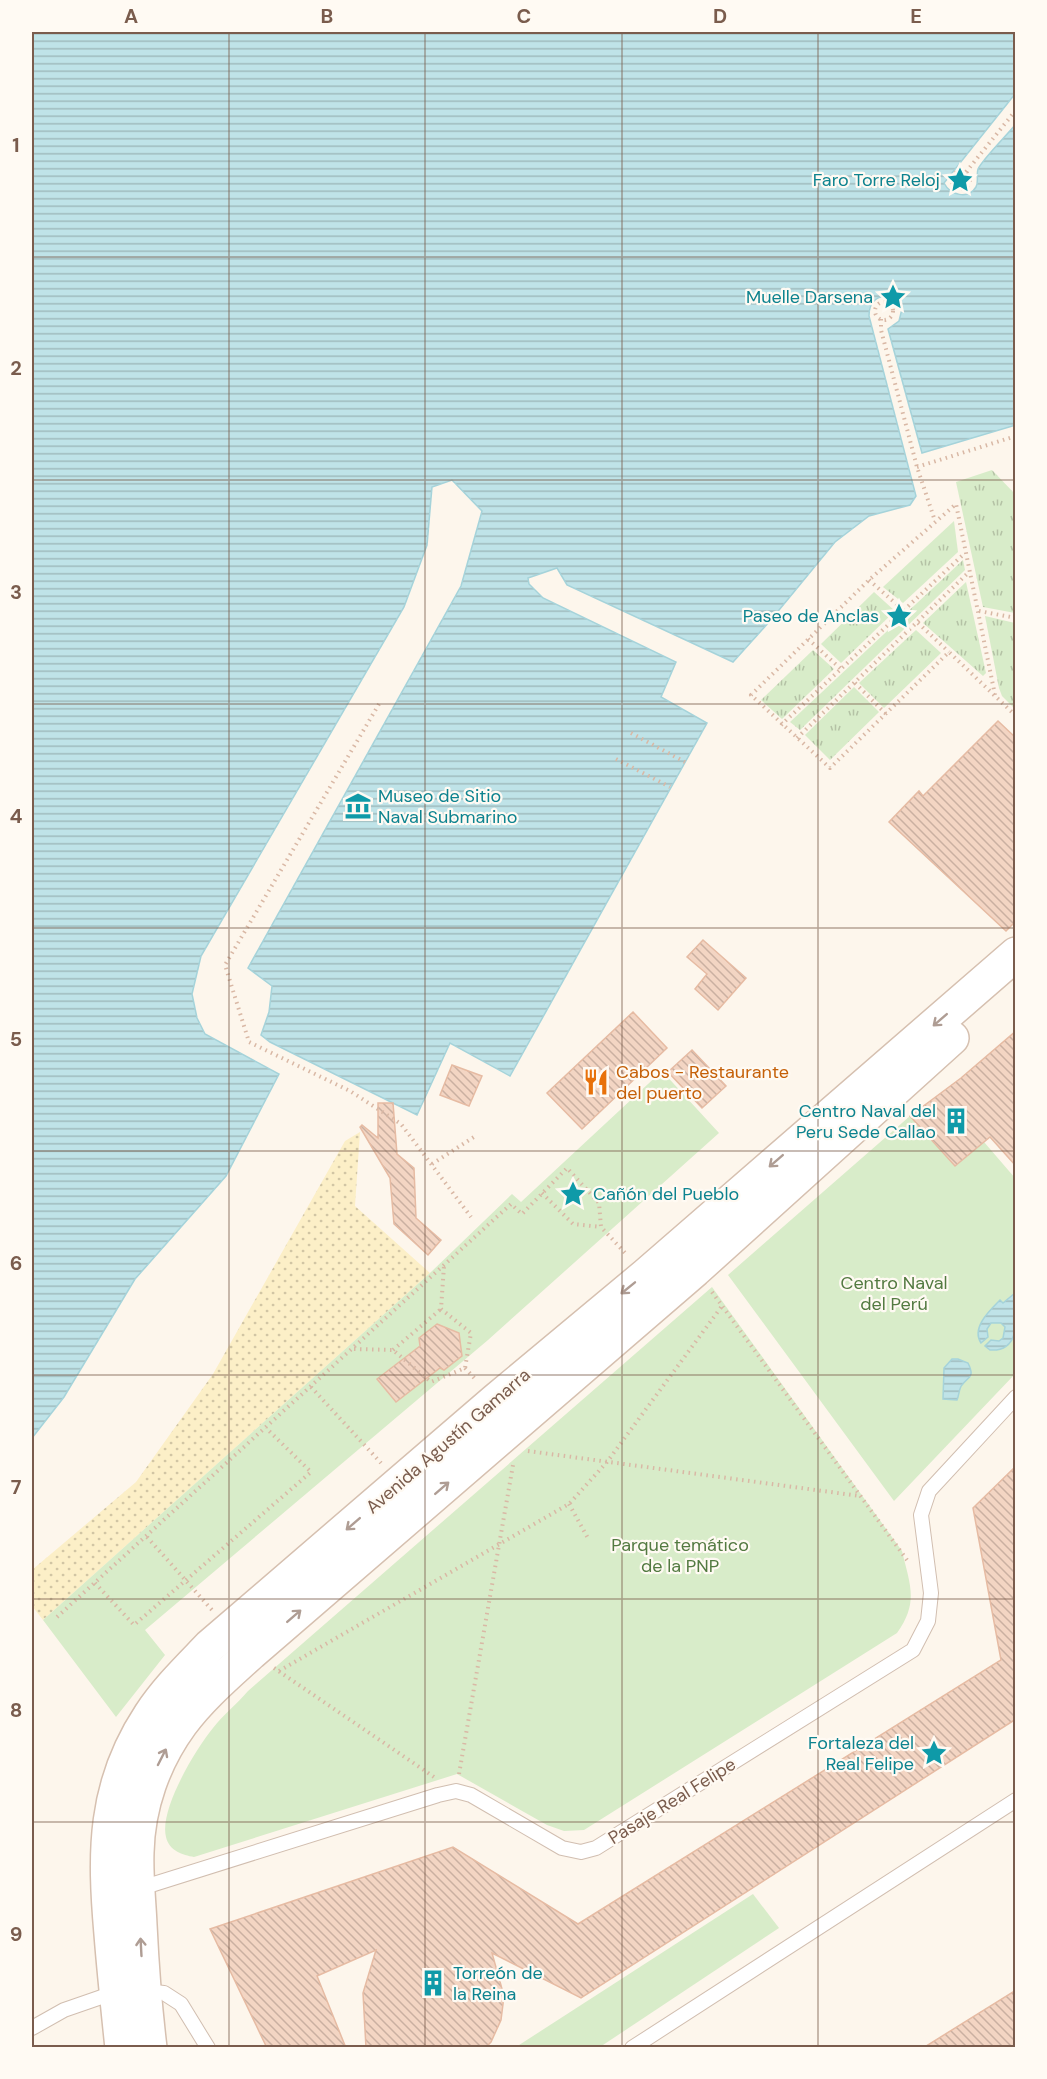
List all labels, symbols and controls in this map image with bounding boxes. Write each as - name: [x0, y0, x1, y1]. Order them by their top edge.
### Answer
- text: A: [124, 3, 138, 29]
- text: B: [321, 3, 333, 29]
- text: C: [517, 3, 531, 29]
- text: D: [713, 3, 727, 29]
- text: E: [910, 3, 922, 29]
- text: 1: [12, 132, 20, 158]
- place icon: Faro Torre Reloj: [945, 165, 975, 195]
- place label: Faro Torre Reloj: [813, 168, 940, 192]
- place icon: Muelle Darsena: [878, 282, 908, 312]
- place label: Muelle Darsena: [746, 285, 873, 309]
- text: 2: [10, 355, 22, 381]
- text: 3: [10, 579, 22, 605]
- place icon: Paseo de Anclas: [884, 601, 914, 631]
- place label: Paseo de Anclas: [743, 604, 879, 628]
- place label: Museo de Sitio Naval Submarino: [378, 784, 517, 829]
- museum icon: Museo de Sitio Naval Submarino: [343, 791, 373, 821]
- text: 4: [10, 803, 23, 829]
- one-way arrow: [933, 1013, 948, 1027]
- text: 5: [10, 1026, 22, 1052]
- place label: Cabos - Restaurante del puerto: [616, 1060, 789, 1105]
- restaurant icon: Cabos - Restaurante del puerto: [581, 1067, 611, 1097]
- place label: Centro Naval del Peru Sede Callao: [796, 1099, 936, 1144]
- building icon: Centro Naval del Peru Sede Callao: [941, 1106, 971, 1136]
- one-way arrow: [769, 1154, 784, 1168]
- place icon: Cañón del Pueblo: [558, 1179, 588, 1209]
- place label: Cañón del Pueblo: [593, 1182, 739, 1206]
- text: 6: [10, 1250, 22, 1276]
- park label: Centro Naval del Perú: [840, 1271, 948, 1316]
- one-way arrow: [620, 1281, 636, 1294]
- street label: Avenida Agustín Gamarra: [361, 1363, 535, 1519]
- text: 7: [11, 1474, 22, 1500]
- one-way arrow: [434, 1481, 449, 1495]
- one-way arrow: [345, 1517, 360, 1531]
- park label: Parque temático de la PNP: [611, 1533, 749, 1578]
- one-way arrow: [286, 1609, 302, 1622]
- text: 8: [10, 1697, 22, 1723]
- place label: Fortaleza del Real Felipe: [808, 1731, 914, 1776]
- place icon: Fortaleza del Real Felipe: [919, 1738, 949, 1768]
- one-way arrow: [157, 1748, 168, 1766]
- street label: Pasaje Real Felipe: [604, 1752, 740, 1850]
- text: 9: [10, 1921, 22, 1947]
- one-way arrow: [136, 1938, 147, 1958]
- place label: Torreón de la Reina: [453, 1961, 543, 2006]
- building icon: Torreón de la Reina: [418, 1968, 448, 1998]

